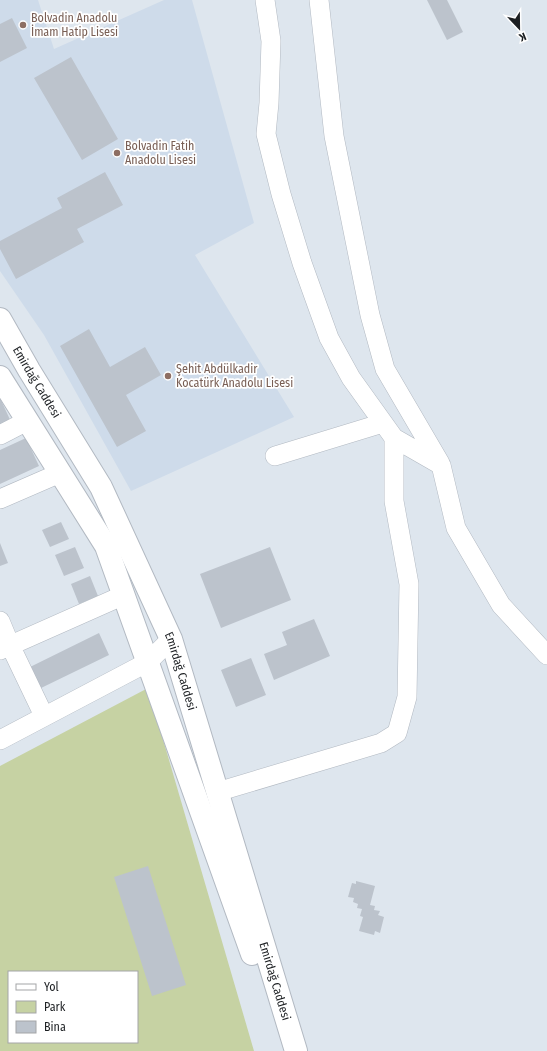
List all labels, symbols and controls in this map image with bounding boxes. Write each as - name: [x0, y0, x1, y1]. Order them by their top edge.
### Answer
- north arrow: [499, 8, 539, 48]
- place label: Bolvadin Anadolu İmam Hatip Lisesi: [31, 11, 118, 39]
- marker: Bolvadin Anadolu İmam Hatip Lisesi: [18, 20, 28, 30]
- text: K: [517, 30, 528, 44]
- place label: Bolvadin Fatih Anadolu Lisesi: [125, 139, 196, 167]
- marker: Bolvadin Fatih Anadolu Lisesi: [112, 148, 122, 158]
- street label: Emirdağ Caddesi: [10, 344, 64, 420]
- place label: Şehit Abdülkadir Kocatürk Anadolu Lisesi: [176, 362, 293, 390]
- marker: Şehit Abdülkadir Kocatürk Anadolu Lisesi: [163, 371, 173, 381]
- street label: Emirdağ Caddesi: [162, 630, 199, 712]
- street label: Emirdağ Caddesi: [256, 940, 293, 1022]
- legend: [8, 971, 138, 1043]
- text: Yol: [44, 980, 59, 994]
- text: Park: [44, 1000, 66, 1014]
- text: Bina: [44, 1020, 66, 1034]

